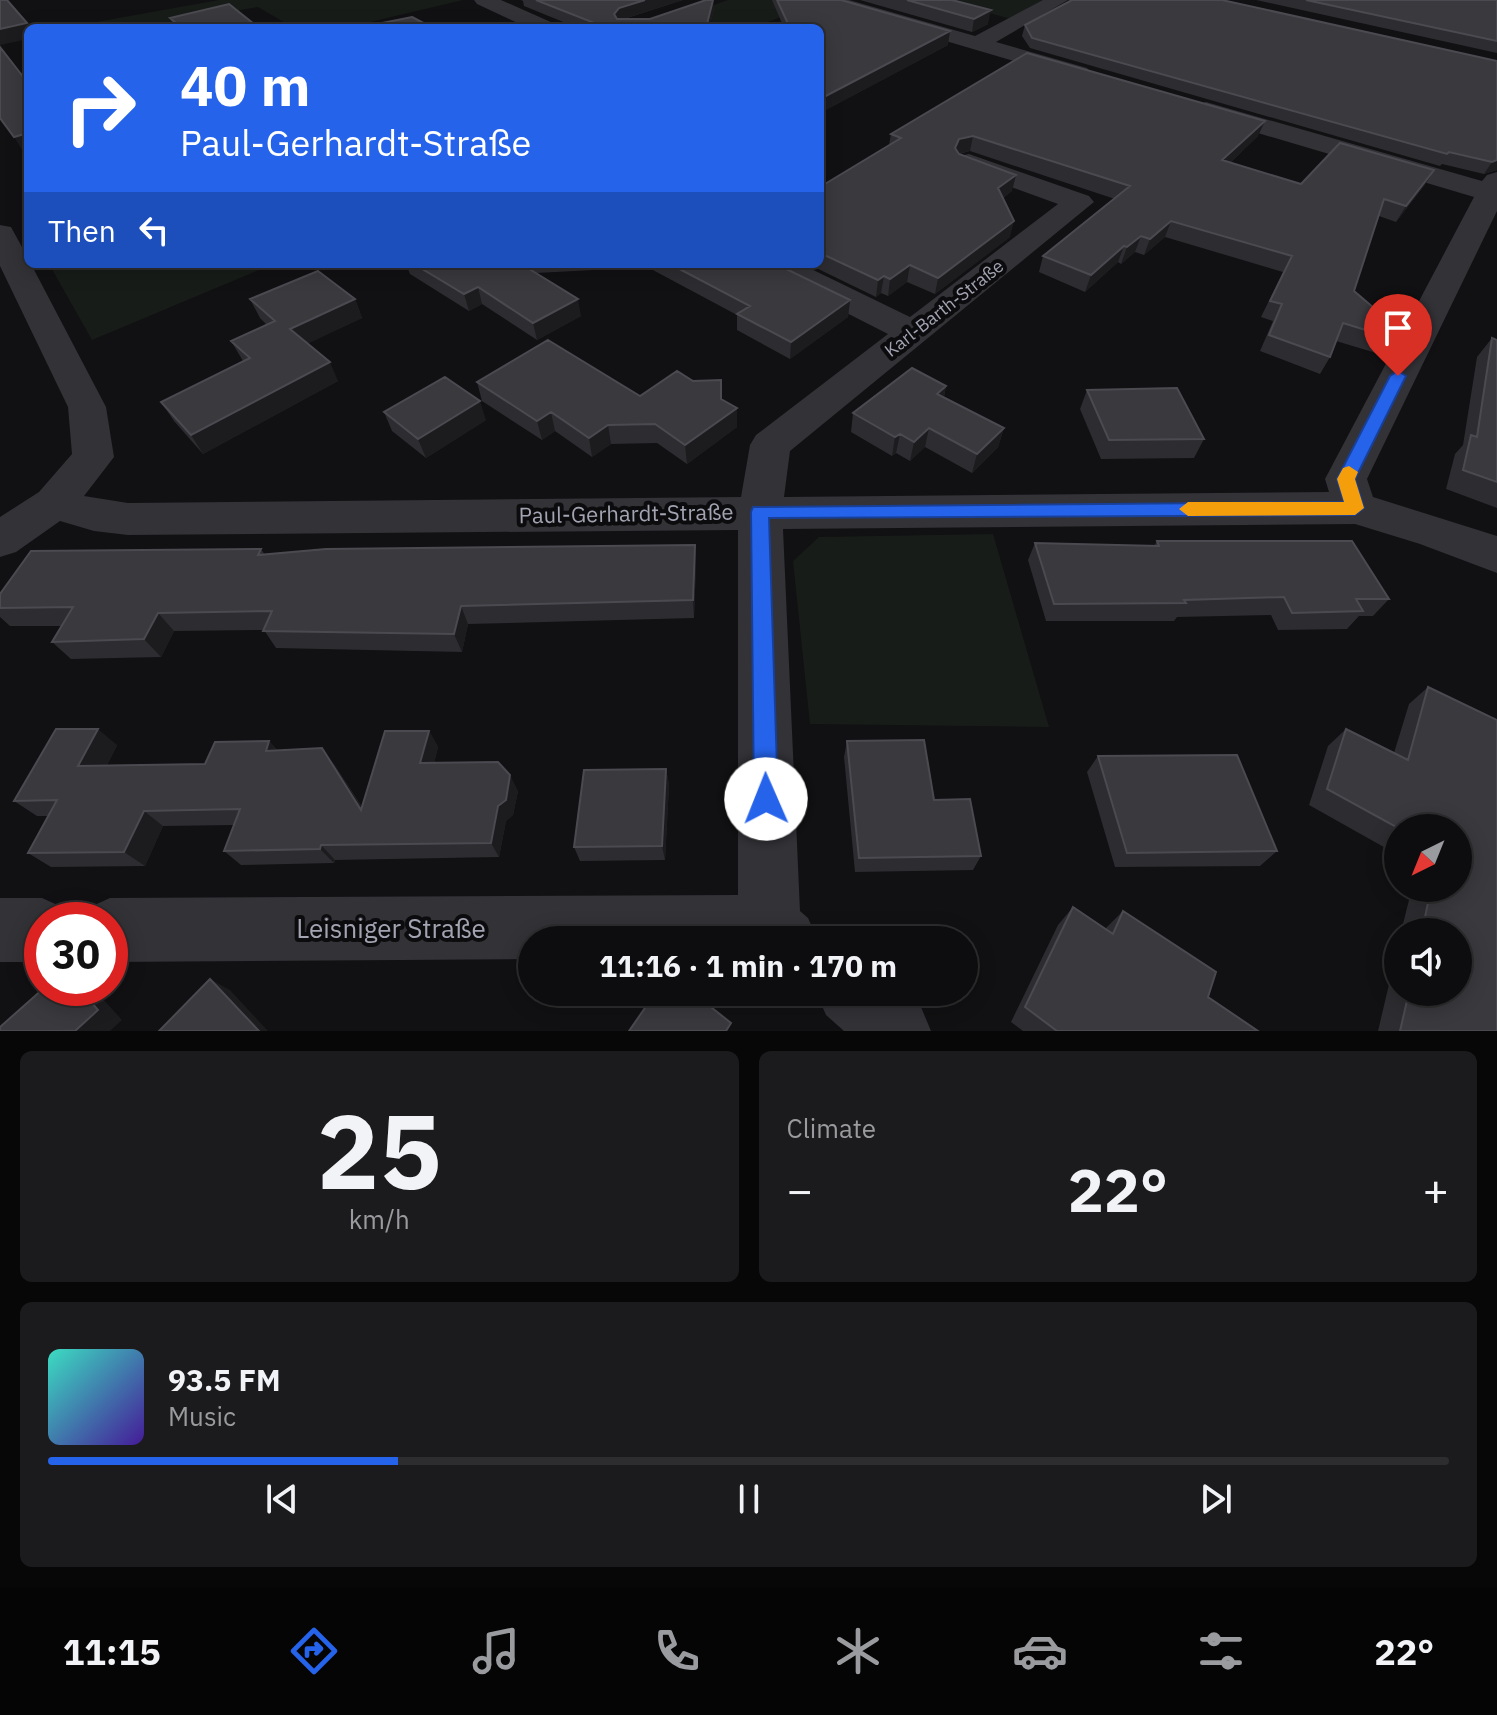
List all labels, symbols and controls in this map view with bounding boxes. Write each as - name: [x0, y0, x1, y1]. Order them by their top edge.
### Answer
- text: 40 m: [180, 49, 310, 121]
- icon: right: [48, 56, 152, 160]
- text: Paul-Gerhardt-Straße: [180, 119, 531, 166]
- icon: left: [132, 208, 176, 252]
- text: Then: [48, 211, 116, 250]
- street label: Karl-Barth-Straße: [880, 254, 1008, 362]
- pin: [1364, 294, 1432, 376]
- icon: arrive: [1376, 306, 1420, 350]
- street label: Paul-Gerhardt-Straße: [518, 497, 734, 529]
- position arrow: [724, 757, 808, 841]
- north arrow: [1384, 814, 1472, 902]
- map controls: [1384, 814, 1472, 1006]
- speed limit sign: 30: [24, 902, 128, 1006]
- street label: Leisniger Straße: [296, 911, 486, 945]
- button: sound: [1384, 918, 1472, 1006]
- text: 11:16 · 1 min · 170 m: [599, 946, 897, 985]
- text: 25: [317, 1082, 442, 1218]
- text: Climate: [787, 1111, 876, 1145]
- text: 22°: [1068, 1150, 1168, 1229]
- text: −: [787, 1161, 813, 1218]
- text: +: [1423, 1161, 1449, 1218]
- text: km/h: [349, 1202, 410, 1236]
- text: 93.5 FM: [168, 1360, 281, 1399]
- text: Music: [168, 1399, 236, 1433]
- icon: previous: [260, 1477, 304, 1521]
- icon: pause: [727, 1477, 771, 1521]
- icon: next: [1194, 1477, 1238, 1521]
- icon: directions: [286, 1623, 342, 1679]
- icon: music: [468, 1623, 524, 1679]
- icon: phone: [649, 1623, 705, 1679]
- icon: climate: [830, 1623, 886, 1679]
- icon: car: [1012, 1623, 1068, 1679]
- icon: filters: [1193, 1623, 1249, 1679]
- text: 11:15: [63, 1628, 161, 1675]
- text: 22°: [1374, 1628, 1434, 1675]

